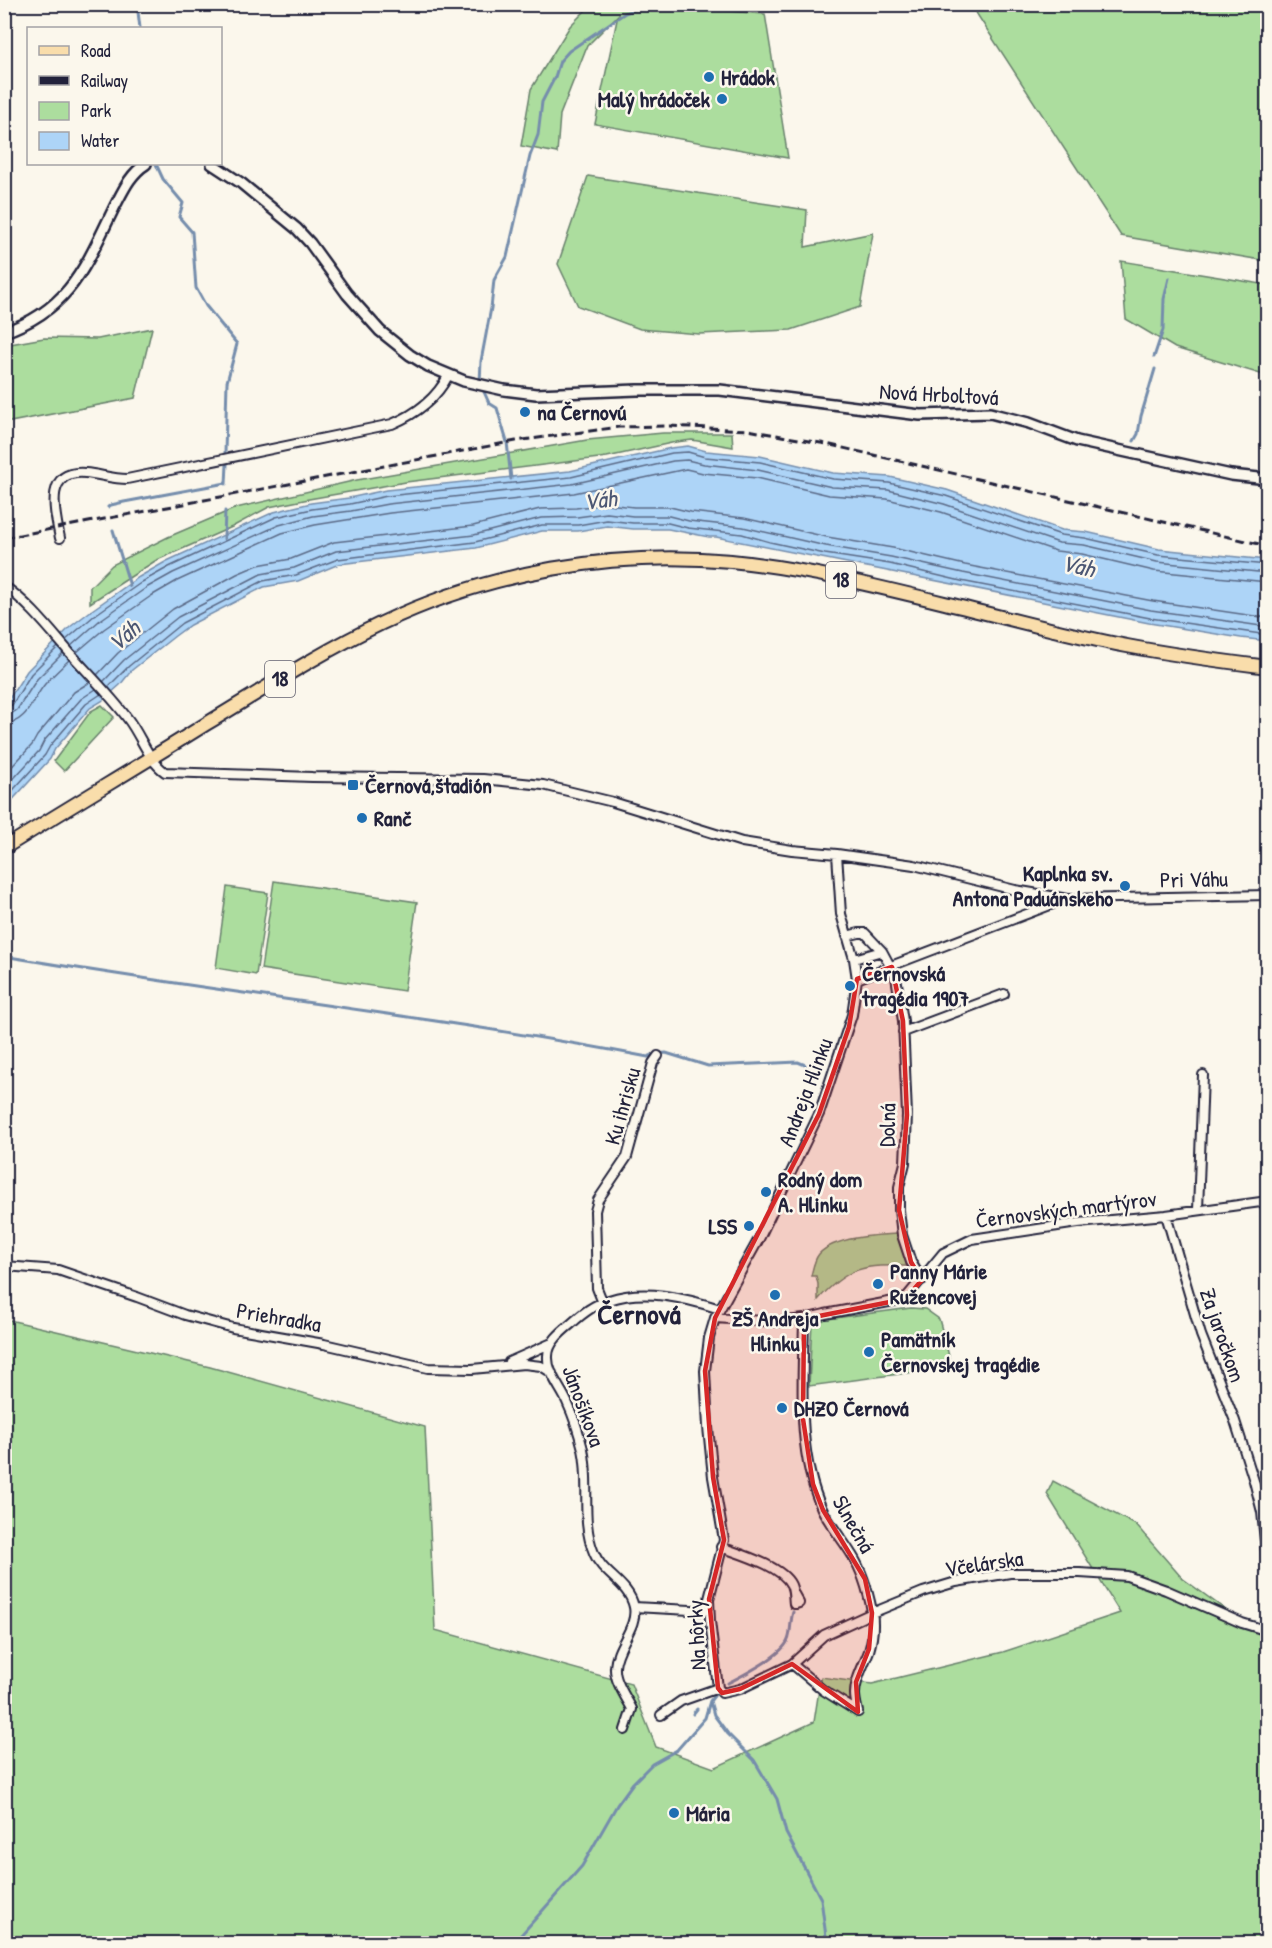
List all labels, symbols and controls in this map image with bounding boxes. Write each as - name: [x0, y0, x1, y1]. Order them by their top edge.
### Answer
- legend: [27, 27, 222, 165]
- text: Road: [81, 38, 111, 63]
- place label: Hrádok: [721, 62, 776, 92]
- text: Railway: [81, 68, 128, 93]
- marker: Hrádok: [702, 70, 716, 84]
- place label: Malý hrádoček: [598, 84, 711, 115]
- marker: Malý hrádoček: [715, 92, 729, 106]
- text: Park: [81, 98, 112, 123]
- text: Water: [81, 128, 119, 153]
- street label: Nová Hrboltová: [879, 376, 1000, 412]
- place label: na Černovú: [537, 397, 627, 427]
- marker: na Černovú: [518, 405, 532, 419]
- water label: Váh: [582, 481, 620, 517]
- water label: Váh: [1059, 546, 1100, 585]
- road number: 18: [826, 562, 856, 598]
- water label: Váh: [100, 611, 148, 658]
- road number: 18: [265, 661, 295, 697]
- place label: Černová,štadión: [365, 770, 492, 800]
- marker: Černová,štadión: [346, 778, 360, 792]
- place label: Ranč: [374, 803, 412, 833]
- marker: Ranč: [355, 811, 369, 825]
- place label: Kaplnka sv. Antona Paduánskeho: [953, 858, 1113, 913]
- street label: Pri Váhu: [1160, 863, 1228, 895]
- marker: Kaplnka sv. Antona Paduánskeho: [1118, 879, 1132, 893]
- place label: Černovská tragédia 1907: [861, 958, 969, 1014]
- marker: Černovská tragédia 1907: [843, 979, 857, 993]
- street label: Andreja Hlinku: [771, 1033, 840, 1151]
- street label: Ku ihrisku: [597, 1064, 647, 1148]
- street label: Dolná: [872, 1103, 902, 1147]
- place label: Rodný dom A. Hlinku: [778, 1164, 862, 1219]
- street label: Černovských martýrov: [974, 1183, 1158, 1235]
- marker: Rodný dom A. Hlinku: [759, 1185, 773, 1199]
- place label: LSS: [709, 1211, 738, 1241]
- marker: LSS: [742, 1219, 756, 1233]
- place label: Panny Márie Ružencovej: [890, 1256, 988, 1311]
- marker: Panny Márie Ružencovej: [871, 1277, 885, 1291]
- street label: Za jaročkom: [1193, 1284, 1253, 1386]
- marker: ZŠ Andreja Hlinku: [768, 1288, 782, 1302]
- street label: Priehradka: [234, 1295, 324, 1339]
- district label: Černová: [597, 1295, 681, 1333]
- place label: ZŠ Andreja Hlinku: [732, 1303, 819, 1358]
- place label: Pamätník Černovskej tragédie: [881, 1324, 1040, 1380]
- marker: Pamätník Černovskej tragédie: [862, 1345, 876, 1359]
- street label: Jánošíkova: [555, 1361, 613, 1451]
- place label: DHZO Černová: [794, 1393, 909, 1423]
- marker: DHZO Černová: [775, 1401, 789, 1415]
- street label: Slnečná: [826, 1490, 883, 1559]
- street label: Včelárska: [943, 1543, 1025, 1583]
- street label: Na hôrky: [679, 1599, 713, 1671]
- place label: Mária: [686, 1798, 730, 1828]
- marker: Mária: [667, 1806, 681, 1820]

